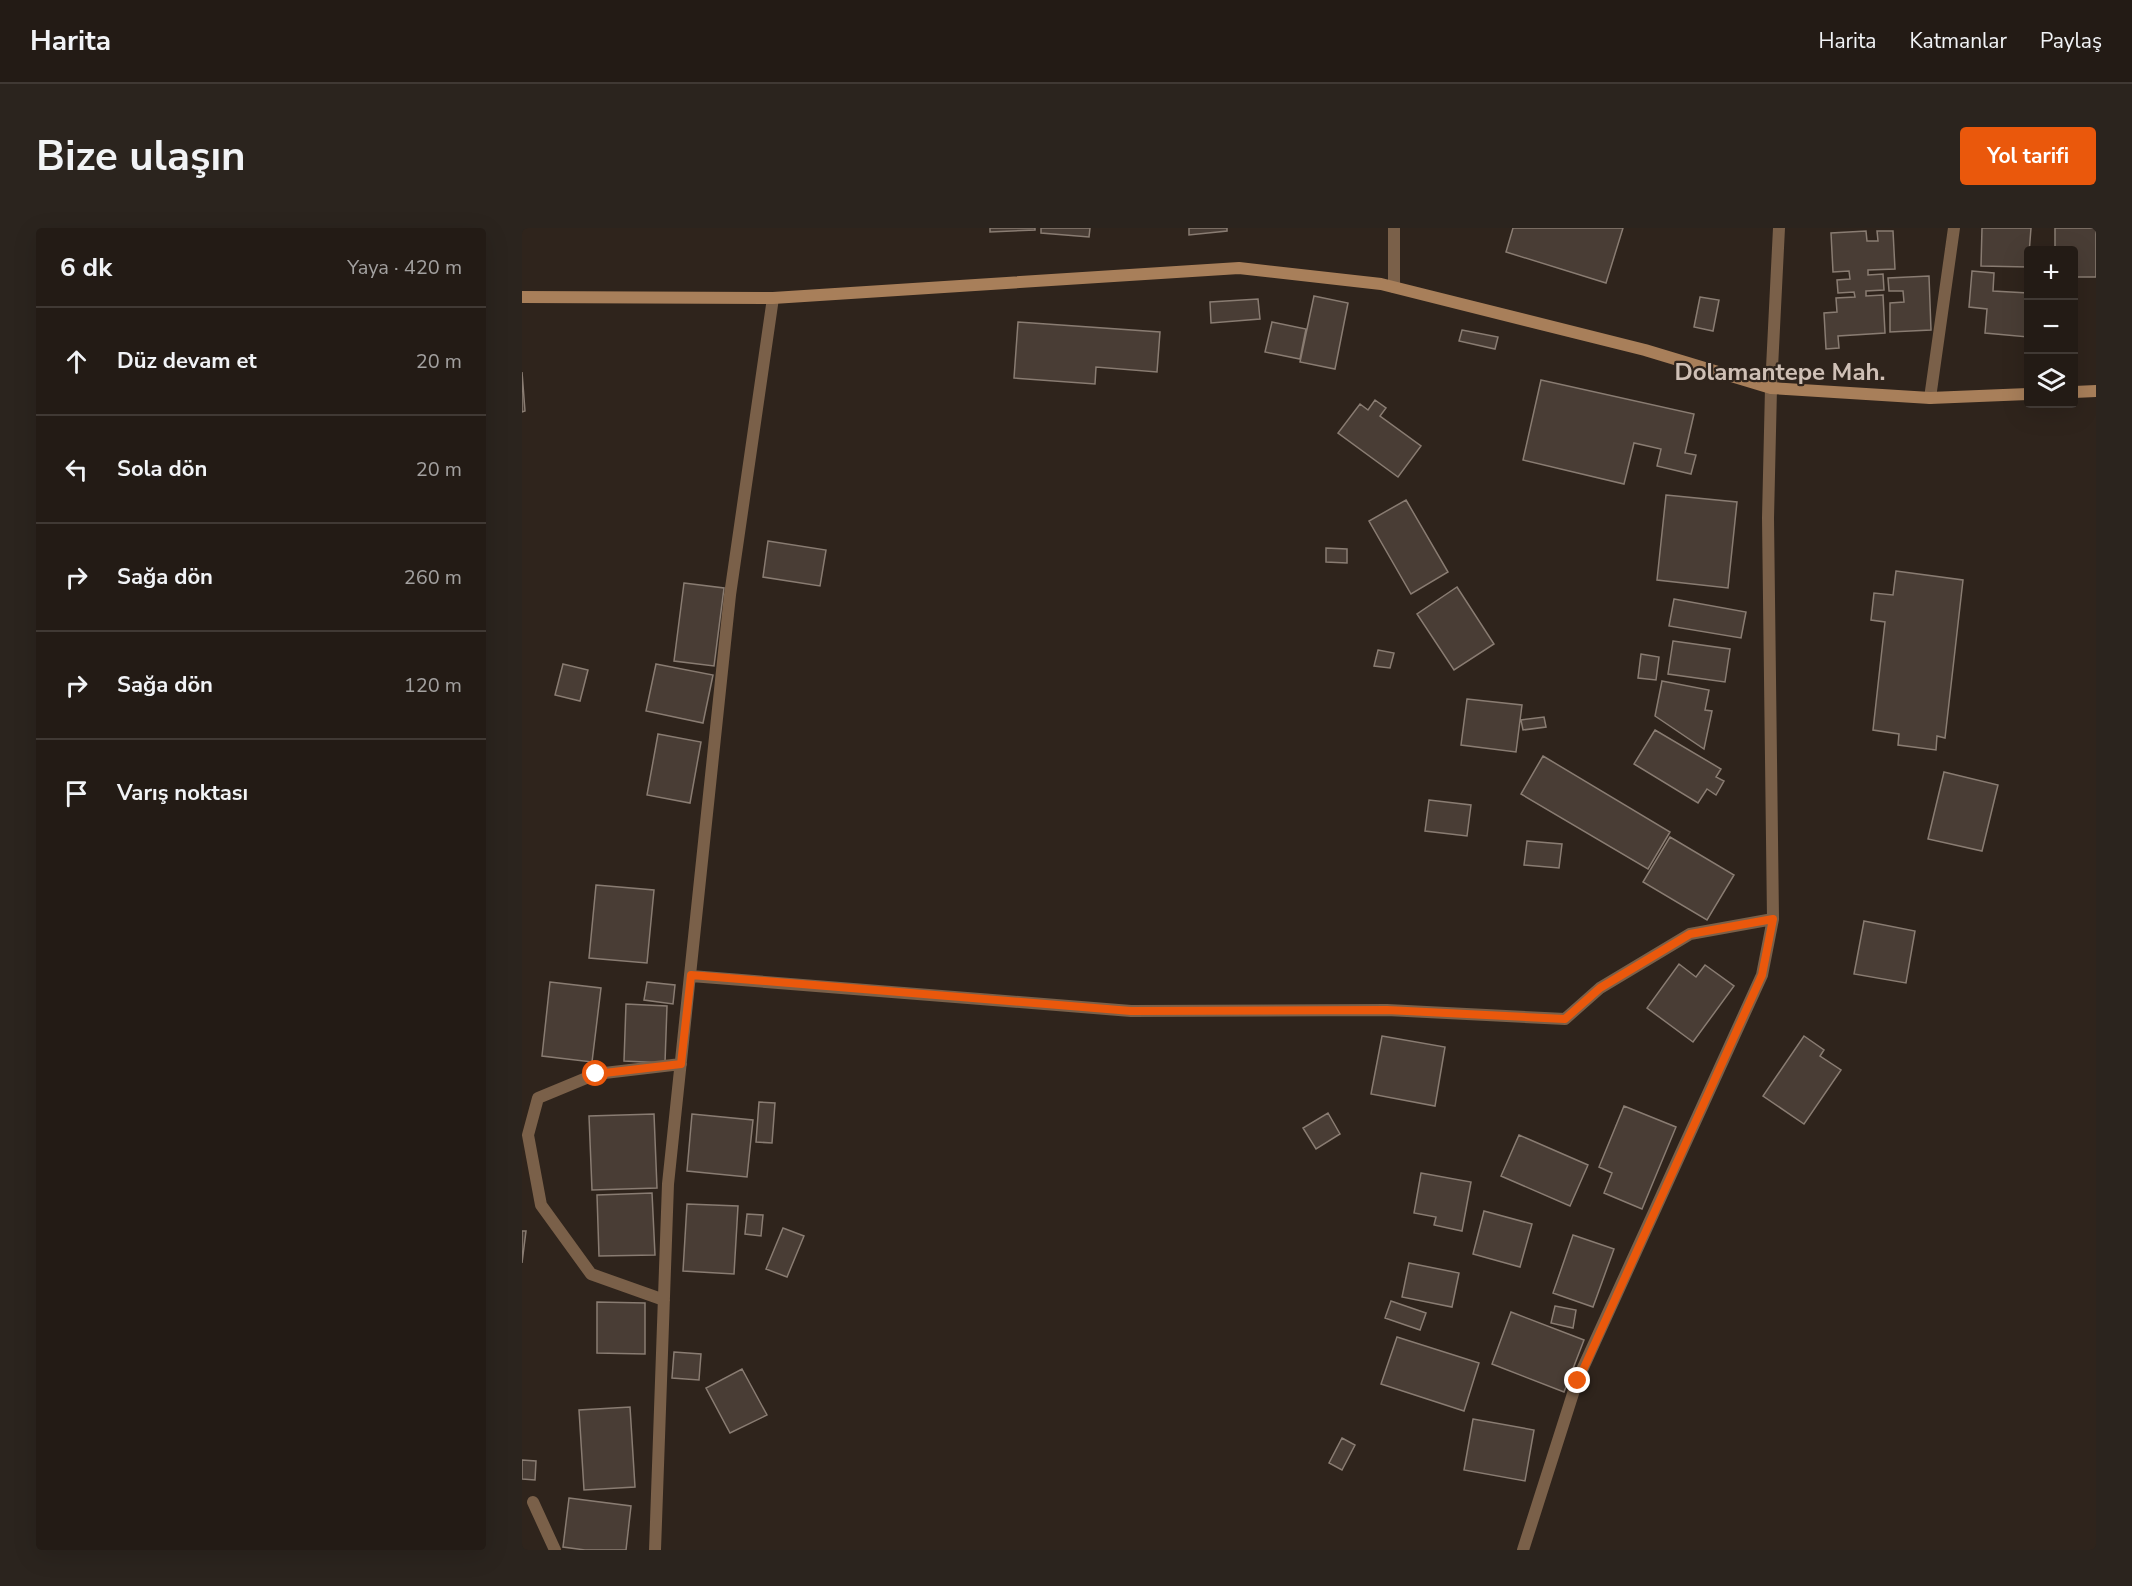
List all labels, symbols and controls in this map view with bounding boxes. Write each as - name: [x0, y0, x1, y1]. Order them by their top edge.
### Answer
- text: Harita: [30, 22, 111, 60]
- text: Harita: [1818, 27, 1876, 55]
- text: Katmanlar: [1909, 27, 2007, 55]
- text: Paylaş: [2040, 27, 2102, 55]
- button: Yol tarifi: [1960, 127, 2096, 185]
- text: Bize ulaşın: [36, 128, 246, 185]
- map controls: [2024, 246, 2078, 408]
- button: +: [2024, 246, 2078, 300]
- text: 6 dk: [60, 250, 112, 285]
- text: Yaya · 420 m: [347, 254, 462, 281]
- button: −: [2024, 300, 2078, 354]
- icon: ahead: [60, 345, 93, 378]
- text: Düz devam et: [117, 346, 257, 376]
- text: 20 m: [416, 348, 462, 375]
- button: layers: [2024, 354, 2078, 408]
- district label: Dolamantepe Mah.: [1674, 356, 1886, 388]
- icon: left: [60, 453, 93, 486]
- text: Sola dön: [117, 454, 207, 484]
- text: 20 m: [416, 456, 462, 483]
- icon: right: [60, 561, 93, 594]
- text: Sağa dön: [117, 562, 213, 592]
- text: 260 m: [404, 564, 462, 591]
- icon: right: [60, 669, 93, 702]
- text: Sağa dön: [117, 670, 213, 700]
- text: 120 m: [404, 672, 462, 699]
- icon: arrive: [60, 777, 93, 810]
- text: Varış noktası: [117, 778, 248, 808]
- route start: [582, 1060, 608, 1086]
- route end: [1564, 1367, 1590, 1393]

